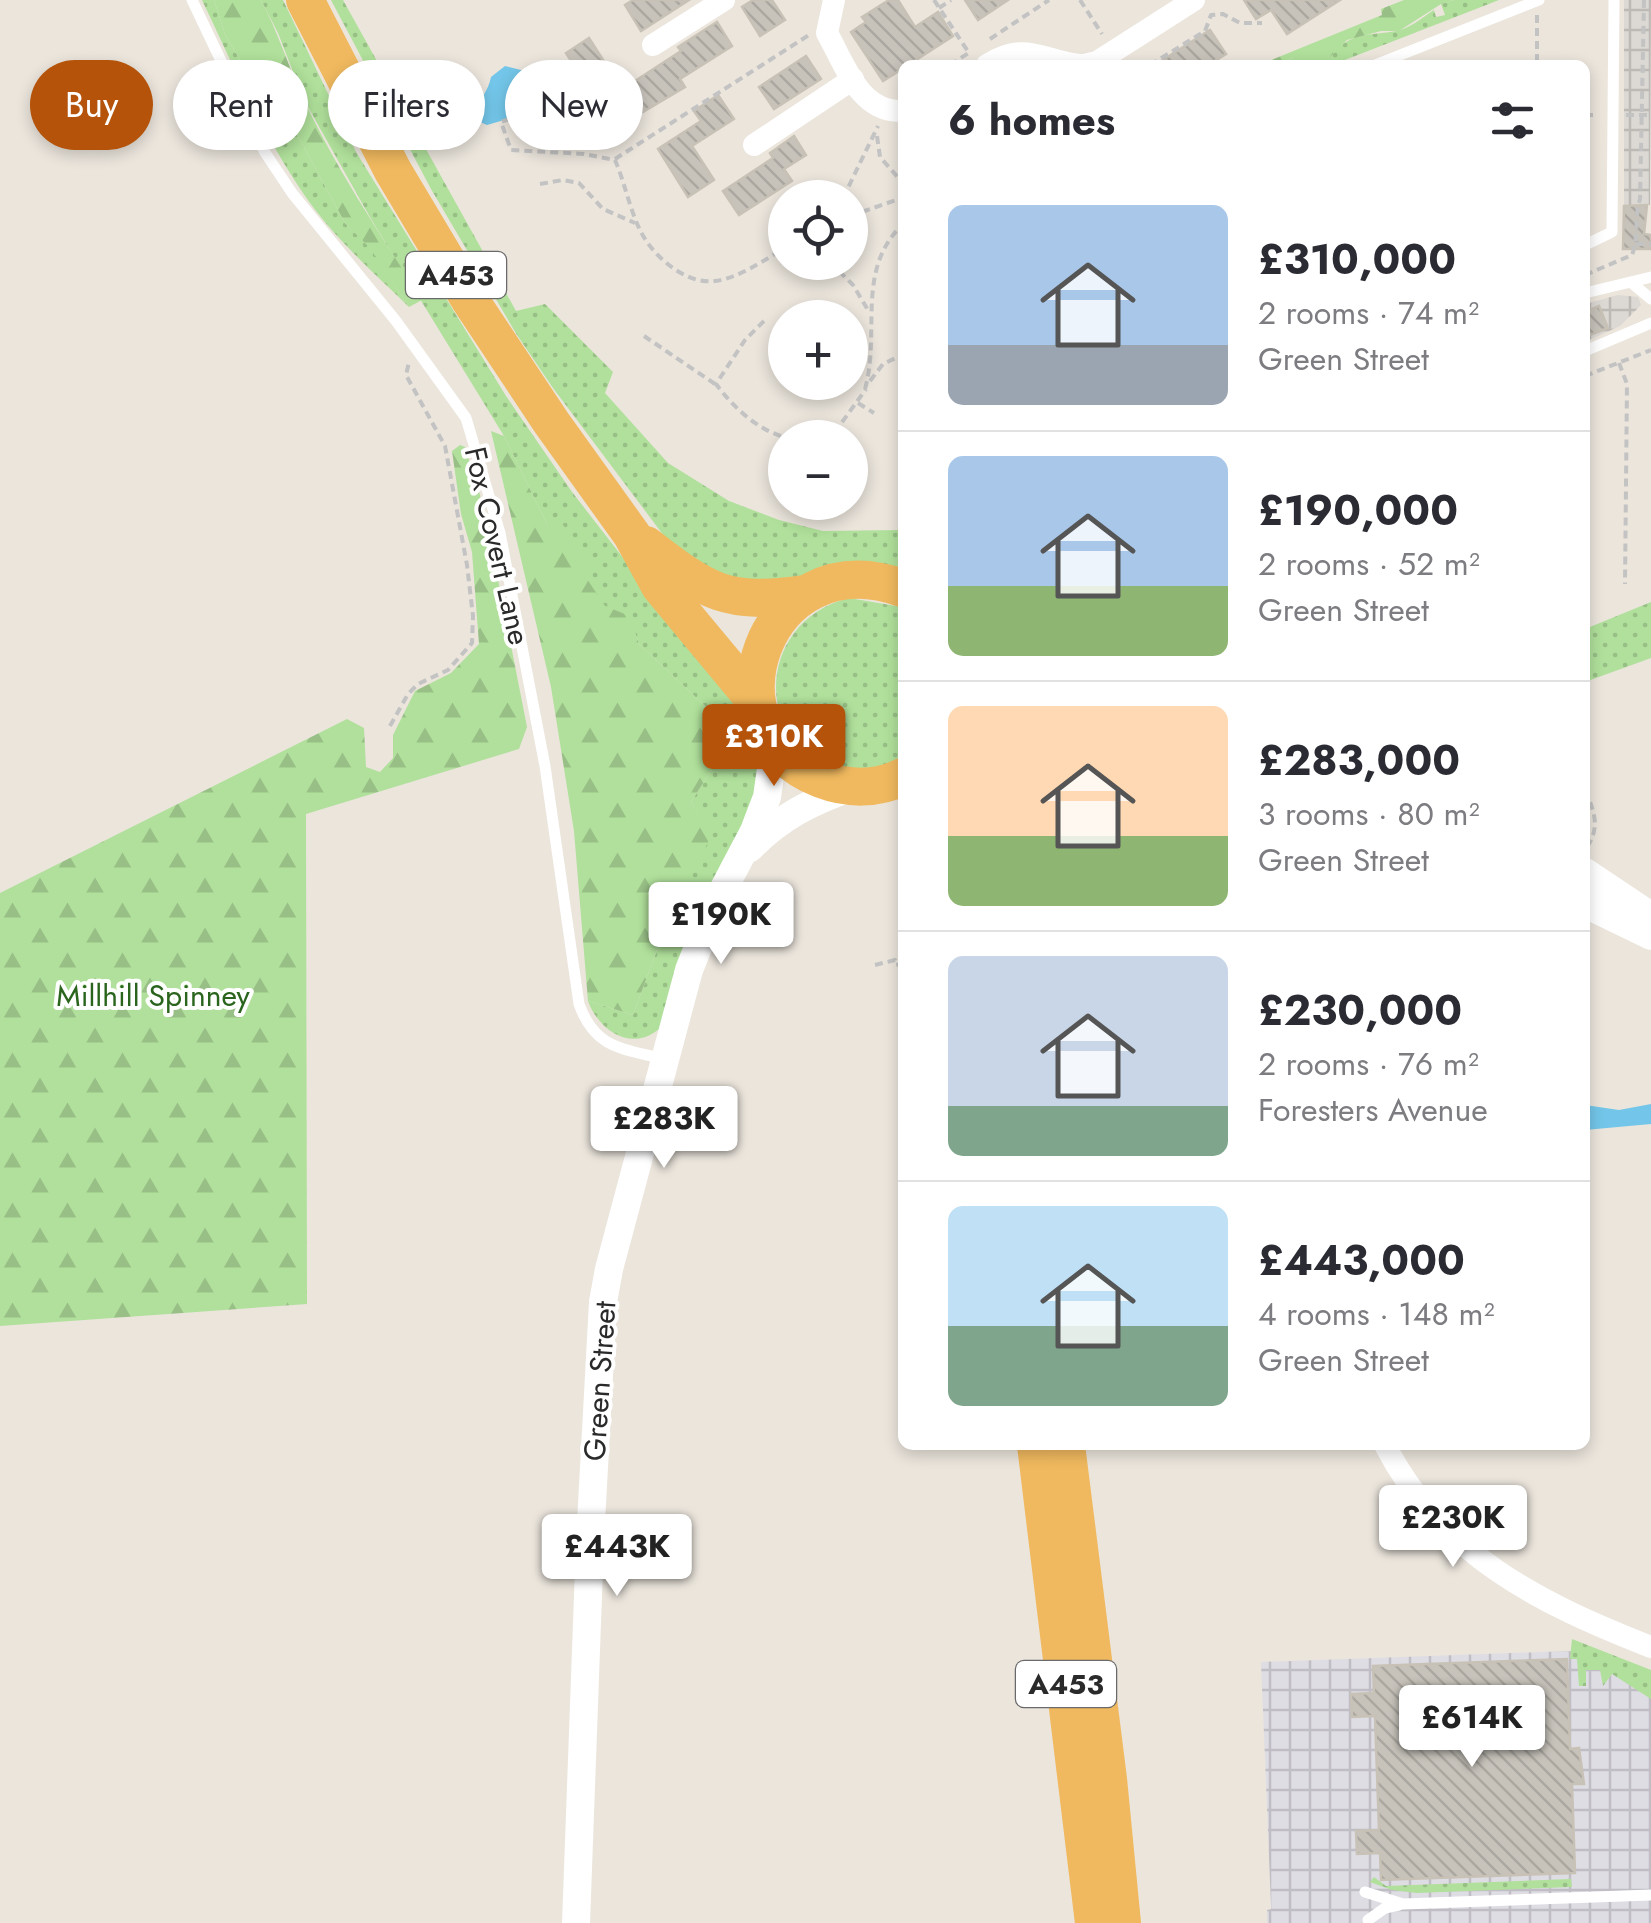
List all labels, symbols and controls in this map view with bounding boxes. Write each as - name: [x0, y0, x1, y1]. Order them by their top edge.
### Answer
- chip: Buy: [30, 60, 153, 150]
- chip: Rent: [173, 60, 308, 150]
- chip: Filters: [328, 60, 485, 150]
- chip: New: [505, 60, 643, 150]
- text: 6 homes: [948, 90, 1115, 151]
- icon: filters: [1485, 93, 1540, 148]
- map controls: [768, 180, 868, 520]
- button: locate: [768, 180, 868, 280]
- text: £310,000: [1258, 229, 1456, 290]
- icon: home: [1028, 245, 1148, 365]
- road number: A453: [406, 252, 506, 298]
- text: 2 rooms · 74 m²: [1258, 290, 1479, 336]
- button: +: [768, 300, 868, 400]
- text: Green Street: [1258, 336, 1429, 382]
- button: −: [768, 420, 868, 520]
- street label: Fox Covert Lane: [454, 443, 541, 649]
- text: £190,000: [1258, 480, 1458, 541]
- icon: home: [1028, 496, 1148, 616]
- text: 2 rooms · 52 m²: [1258, 541, 1480, 587]
- text: Green Street: [1258, 587, 1429, 633]
- pin: £310K: [704, 704, 844, 789]
- text: £310K: [724, 713, 824, 759]
- text: £283,000: [1258, 730, 1460, 791]
- icon: home: [1028, 746, 1148, 866]
- text: 3 rooms · 80 m²: [1258, 791, 1479, 837]
- text: Green Street: [1258, 837, 1429, 883]
- pin: £190K: [651, 882, 791, 967]
- text: £190K: [671, 891, 771, 937]
- park label: Millhill Spinney: [56, 974, 250, 1017]
- text: £230,000: [1258, 980, 1462, 1041]
- icon: home: [1028, 996, 1148, 1116]
- text: 2 rooms · 76 m²: [1258, 1041, 1479, 1087]
- pin: £283K: [594, 1086, 734, 1171]
- text: Foresters Avenue: [1258, 1087, 1488, 1133]
- text: £283K: [613, 1095, 715, 1141]
- text: £443,000: [1258, 1230, 1465, 1291]
- icon: home: [1028, 1246, 1148, 1366]
- text: 4 rooms · 148 m²: [1258, 1291, 1495, 1337]
- street label: Green Street: [572, 1299, 627, 1462]
- text: Green Street: [1258, 1337, 1429, 1383]
- pin: £230K: [1383, 1485, 1523, 1570]
- text: £230K: [1401, 1494, 1505, 1540]
- pin: £443K: [547, 1514, 687, 1599]
- text: £443K: [564, 1523, 670, 1569]
- road number: A453: [1016, 1661, 1116, 1707]
- pin: £614K: [1402, 1685, 1542, 1770]
- text: £614K: [1421, 1694, 1523, 1740]

